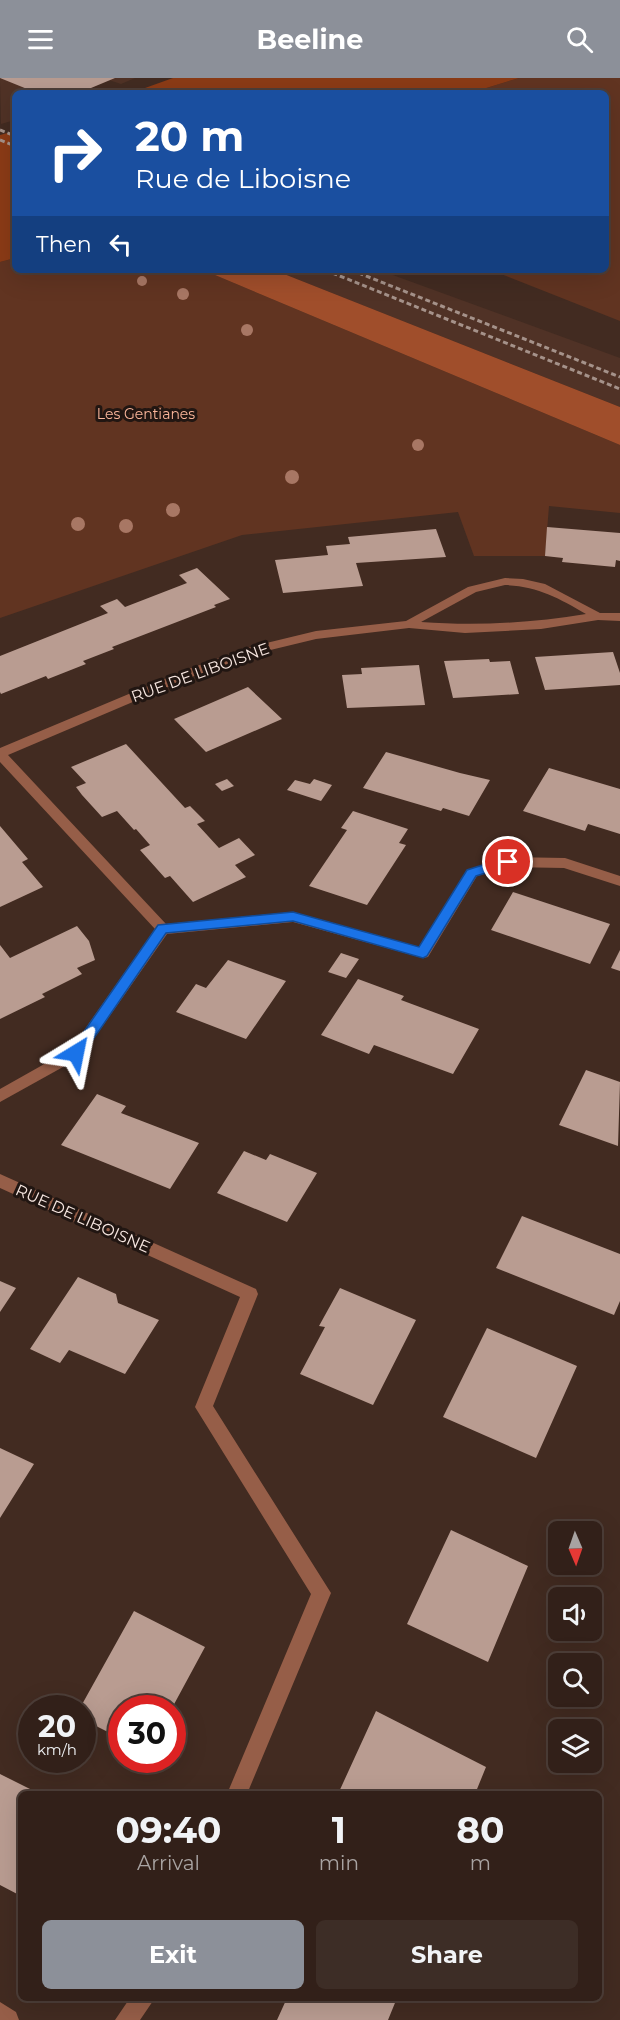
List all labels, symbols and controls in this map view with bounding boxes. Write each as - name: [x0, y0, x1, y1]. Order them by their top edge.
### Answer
- icon: menu: [24, 23, 57, 56]
- text: Beeline: [257, 23, 363, 56]
- icon: search: [563, 23, 596, 56]
- text: 20 m: [135, 110, 244, 162]
- icon: right: [36, 114, 114, 192]
- text: Rue de Liboisne: [135, 162, 351, 195]
- icon: left: [104, 228, 137, 261]
- text: Then: [36, 231, 92, 258]
- park label: Les Gentianes: [97, 405, 195, 423]
- street label: RUE DE LIBOISNE: [129, 639, 272, 706]
- pin: [482, 836, 533, 887]
- icon: arrive: [491, 845, 524, 878]
- position arrow: [44, 1021, 108, 1085]
- street label: RUE DE LIBOISNE: [13, 1180, 153, 1257]
- north arrow: [548, 1521, 602, 1575]
- map controls: [548, 1521, 602, 1773]
- button: sound: [548, 1587, 602, 1641]
- button: search: [548, 1653, 602, 1707]
- speed limit sign: 30: [108, 1695, 186, 1773]
- text: 20: [38, 1708, 76, 1745]
- button: layers: [548, 1719, 602, 1773]
- text: km/h: [37, 1740, 77, 1759]
- text: 09:40: [115, 1808, 221, 1852]
- text: 1: [332, 1808, 346, 1852]
- text: 80: [456, 1808, 505, 1852]
- text: Arrival: [137, 1851, 200, 1875]
- text: min: [319, 1851, 359, 1875]
- text: m: [470, 1851, 491, 1875]
- button: Exit: [42, 1920, 304, 1989]
- button: Share: [316, 1920, 578, 1989]

